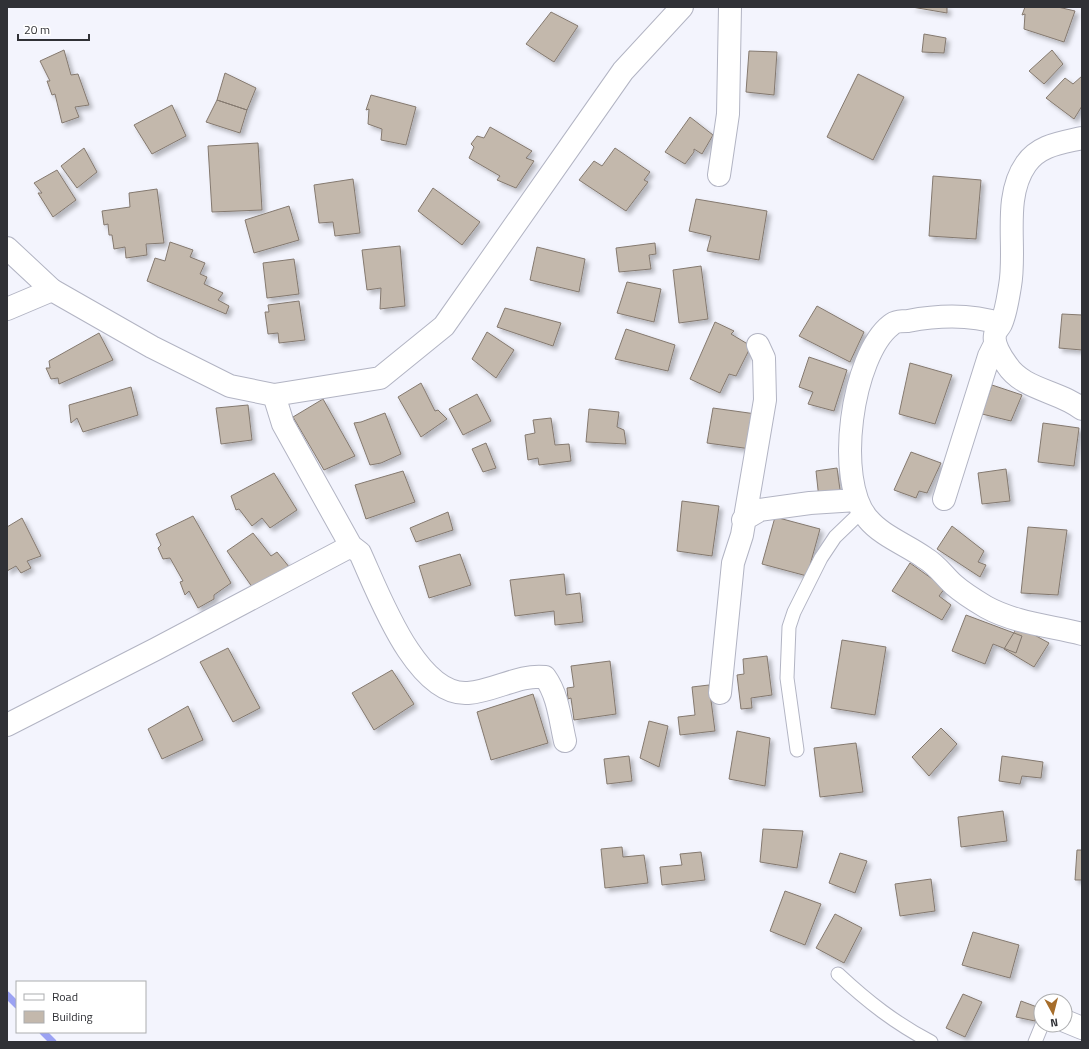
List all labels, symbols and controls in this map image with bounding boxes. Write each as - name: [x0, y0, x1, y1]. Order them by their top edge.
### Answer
- scale bar: [18, 16, 89, 42]
- text: 20 m: [24, 20, 50, 39]
- legend: [16, 981, 146, 1033]
- text: Road: [52, 987, 78, 1006]
- north arrow: [1033, 993, 1073, 1033]
- text: Building: [52, 1007, 93, 1026]
- text: N: [1049, 1015, 1059, 1031]

